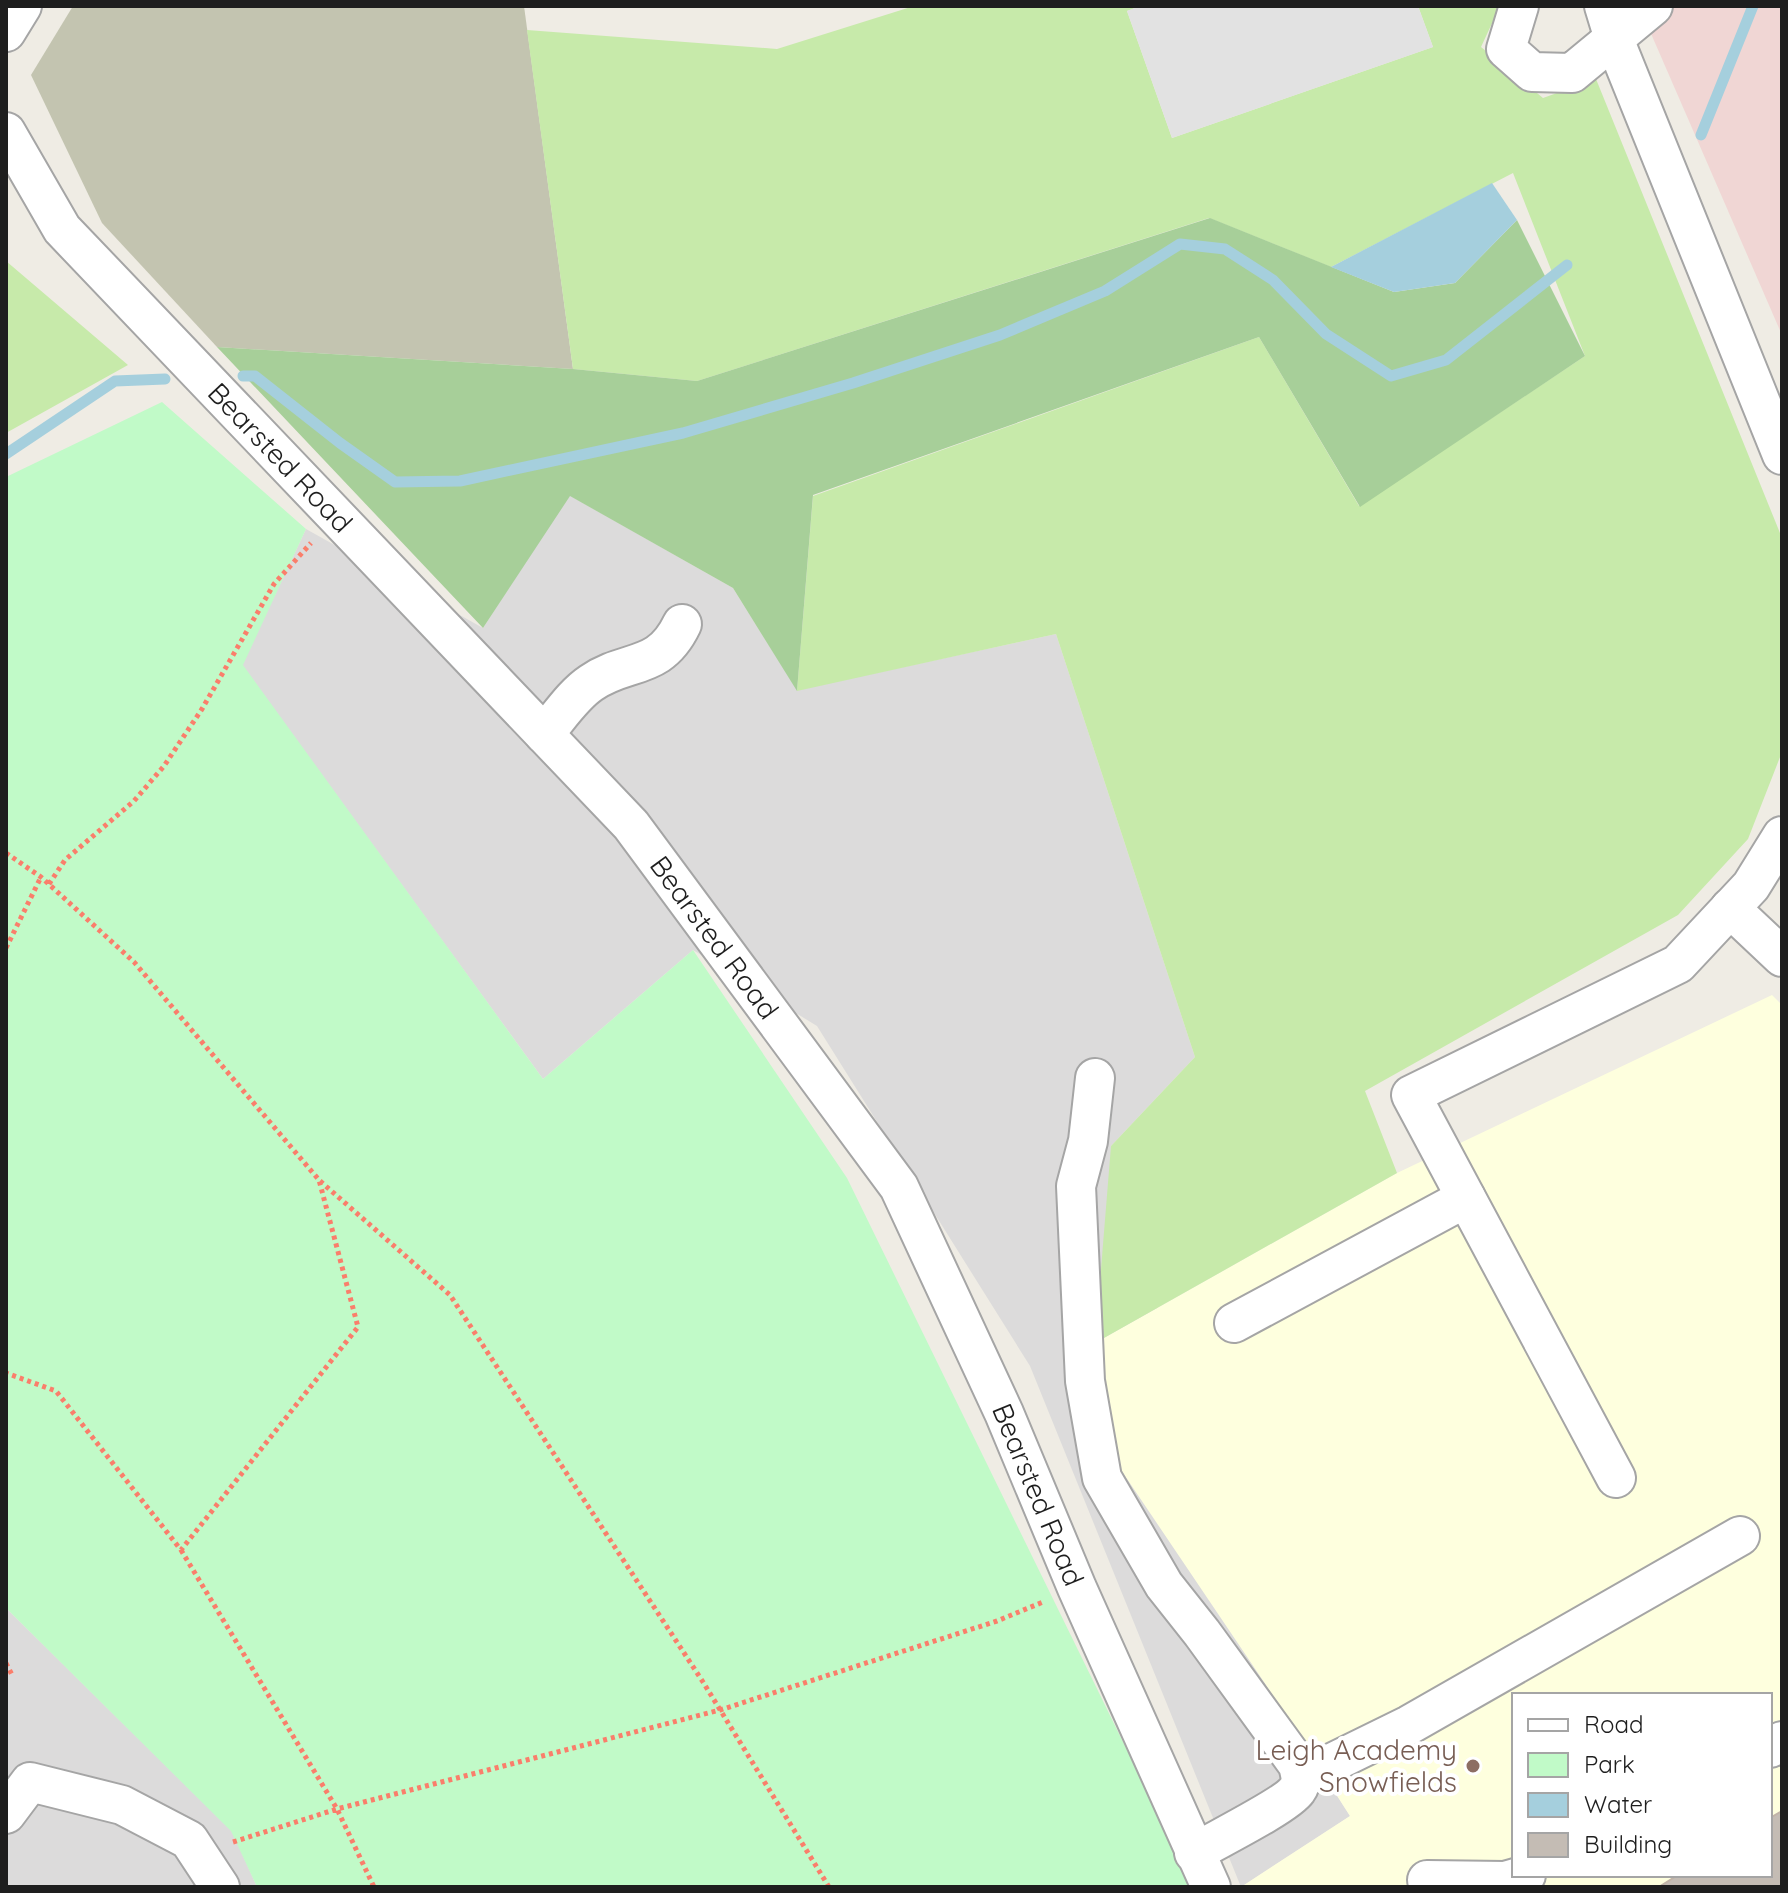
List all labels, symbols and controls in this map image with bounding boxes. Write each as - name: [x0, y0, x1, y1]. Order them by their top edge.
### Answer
- street label: Bearsted Road: [201, 375, 360, 540]
- street label: Bearsted Road: [643, 849, 787, 1026]
- street label: Bearsted Road: [985, 1398, 1092, 1591]
- legend: [1512, 1693, 1772, 1877]
- text: Road: [1584, 1709, 1644, 1739]
- place label: Leigh Academy Snowfields: [1256, 1732, 1457, 1799]
- text: Park: [1584, 1749, 1635, 1779]
- marker: Leigh Academy Snowfields: [1464, 1757, 1482, 1775]
- text: Water: [1584, 1789, 1652, 1819]
- text: Building: [1584, 1829, 1672, 1859]

